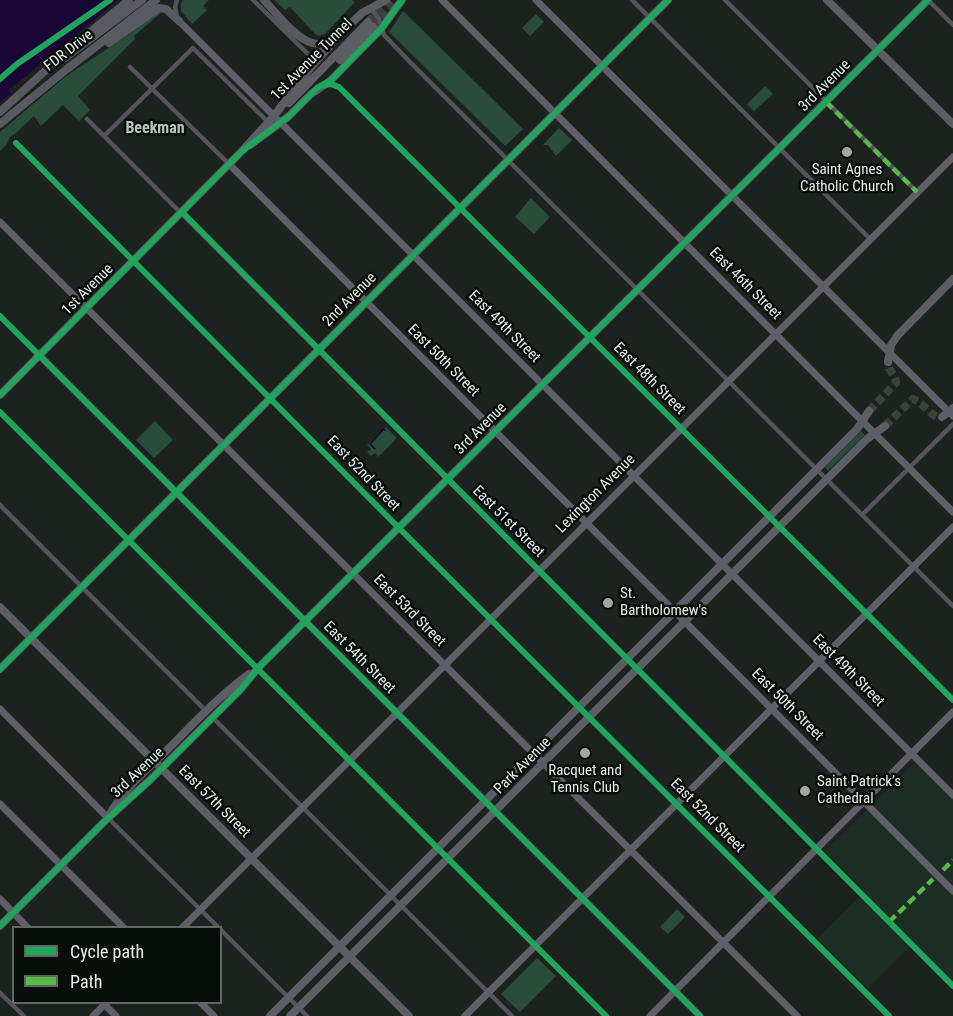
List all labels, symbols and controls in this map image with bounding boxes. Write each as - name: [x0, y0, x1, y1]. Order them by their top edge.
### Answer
- street label: 1st Avenue Tunnel: [267, 15, 357, 105]
- street label: FDR Drive: [41, 26, 97, 76]
- street label: 3rd Avenue: [795, 56, 855, 116]
- district label: Beekman: [125, 119, 185, 139]
- marker: Saint Agnes Catholic Church: [840, 145, 854, 159]
- place label: Saint Agnes Catholic Church: [800, 161, 894, 196]
- street label: East 46th Street: [705, 244, 785, 324]
- street label: 1st Avenue: [59, 261, 117, 319]
- street label: 2nd Avenue: [319, 269, 381, 331]
- street label: East 49th Street: [464, 287, 544, 367]
- street label: East 50th Street: [403, 321, 483, 401]
- street label: East 48th Street: [609, 339, 689, 419]
- street label: 3rd Avenue: [451, 399, 511, 459]
- street label: East 52nd Street: [323, 433, 403, 515]
- street label: Lexington Avenue: [553, 451, 639, 537]
- street label: East 51st Street: [468, 482, 548, 562]
- street label: East 53rd Street: [369, 571, 449, 651]
- place label: St. Bartholomew's: [620, 585, 707, 620]
- marker: St. Bartholomew's: [601, 596, 615, 610]
- street label: East 54th Street: [319, 618, 399, 698]
- street label: East 49th Street: [808, 631, 888, 711]
- street label: East 50th Street: [747, 665, 827, 745]
- street label: Park Avenue: [491, 734, 555, 798]
- street label: 3rd Avenue: [108, 744, 168, 802]
- marker: Racquet and Tennis Club: [578, 746, 592, 760]
- street label: East 57th Street: [174, 762, 254, 842]
- place label: Racquet and Tennis Club: [548, 762, 622, 797]
- place label: Saint Patrick’s Cathedral: [817, 773, 901, 808]
- street label: East 52nd Street: [666, 775, 748, 857]
- marker: Saint Patrick’s Cathedral: [798, 784, 812, 798]
- legend: [12, 926, 222, 1004]
- text: Cycle path: [70, 941, 144, 962]
- text: Path: [70, 971, 103, 992]

